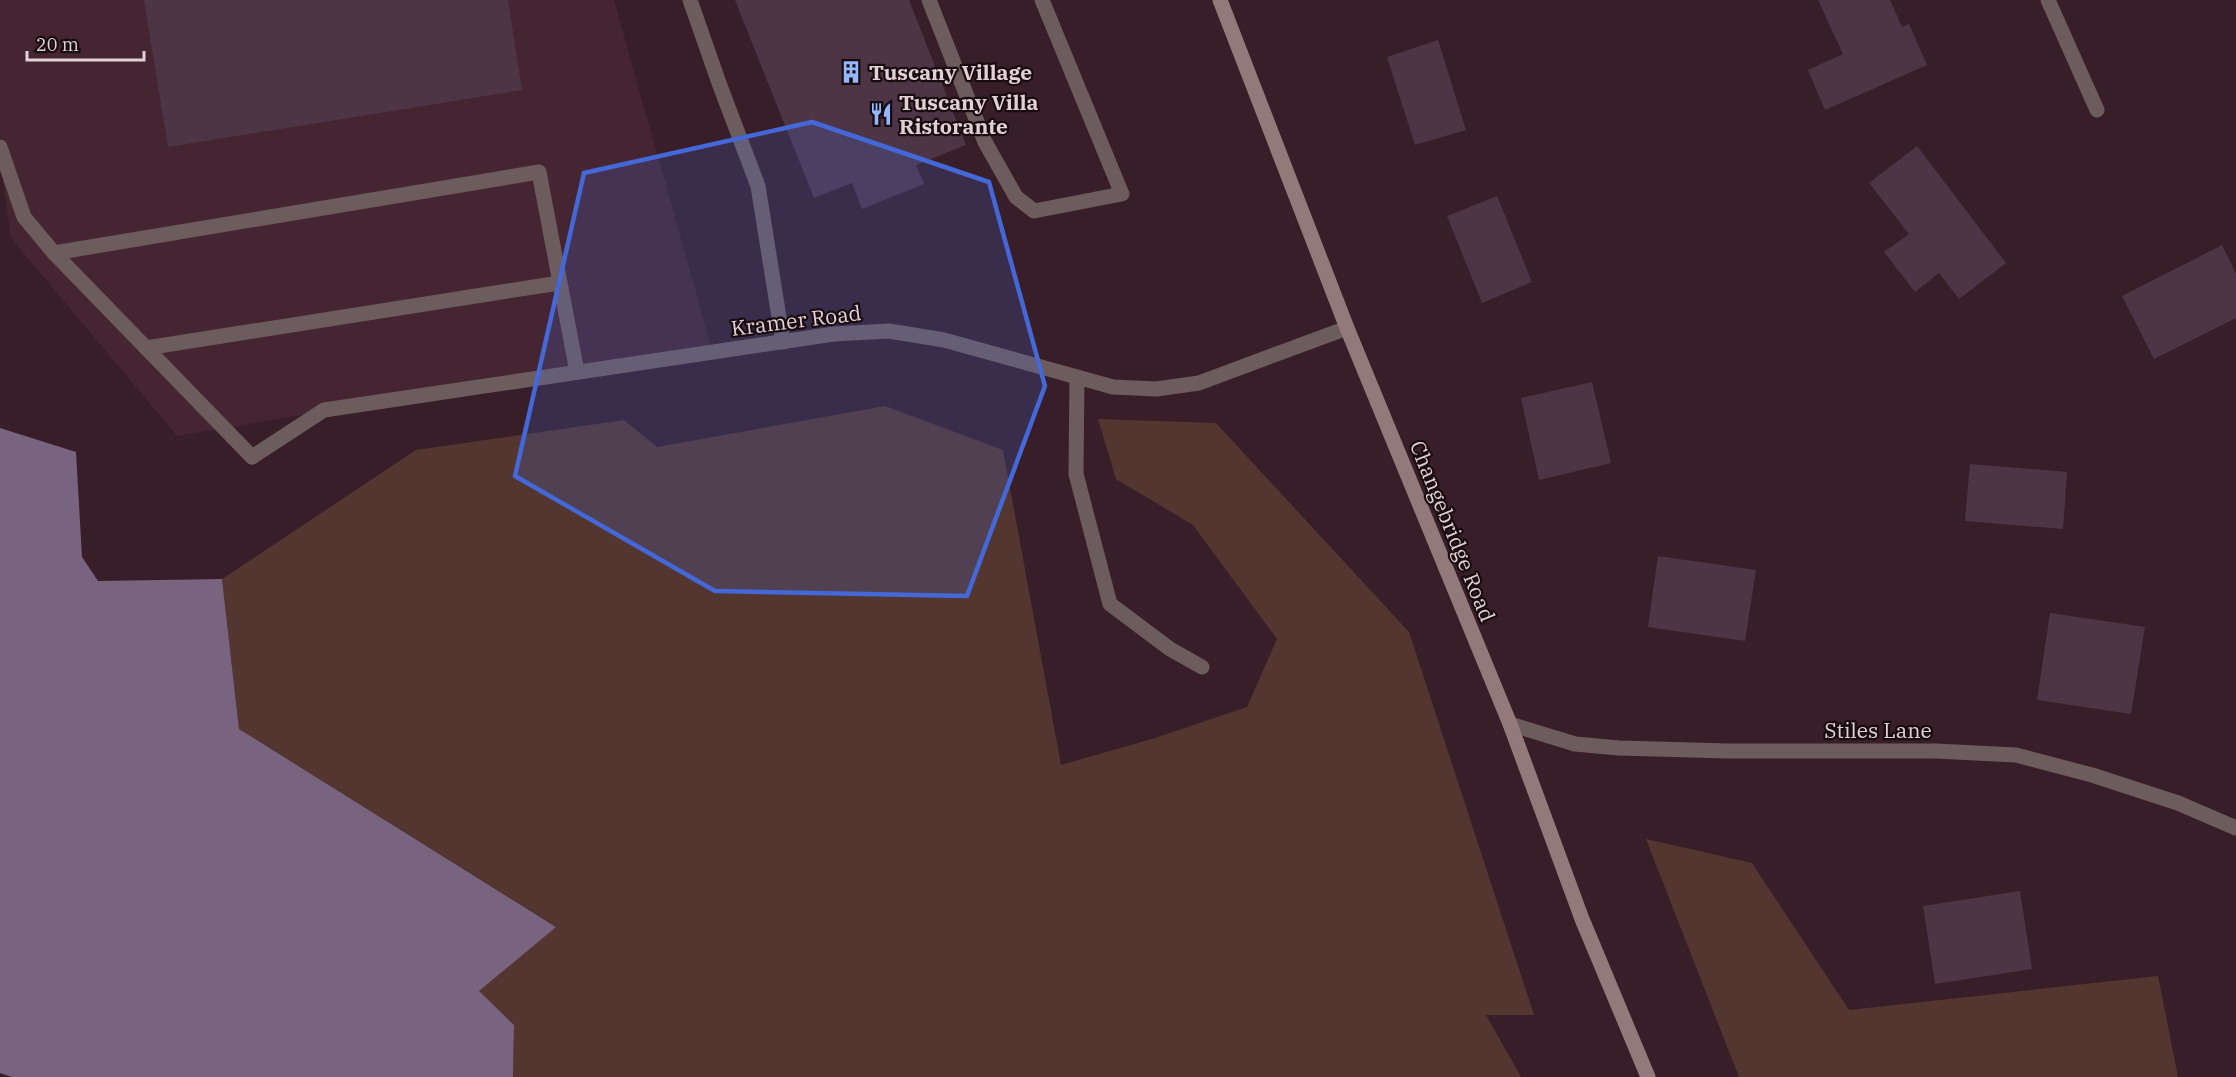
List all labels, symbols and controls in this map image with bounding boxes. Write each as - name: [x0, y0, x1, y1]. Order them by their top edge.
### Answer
- scale bar: [27, 24, 144, 62]
- text: 20 m: [36, 33, 79, 56]
- place label: Tuscany Village: [869, 58, 1032, 86]
- building icon: Tuscany Village: [838, 59, 864, 85]
- place label: Tuscany Villa Ristorante: [899, 88, 1038, 140]
- restaurant icon: Tuscany Villa Ristorante: [868, 101, 894, 127]
- street label: Kramer Road: [729, 298, 863, 342]
- street label: Changebridge Road: [1404, 436, 1502, 626]
- street label: Stiles Lane: [1824, 716, 1932, 744]

